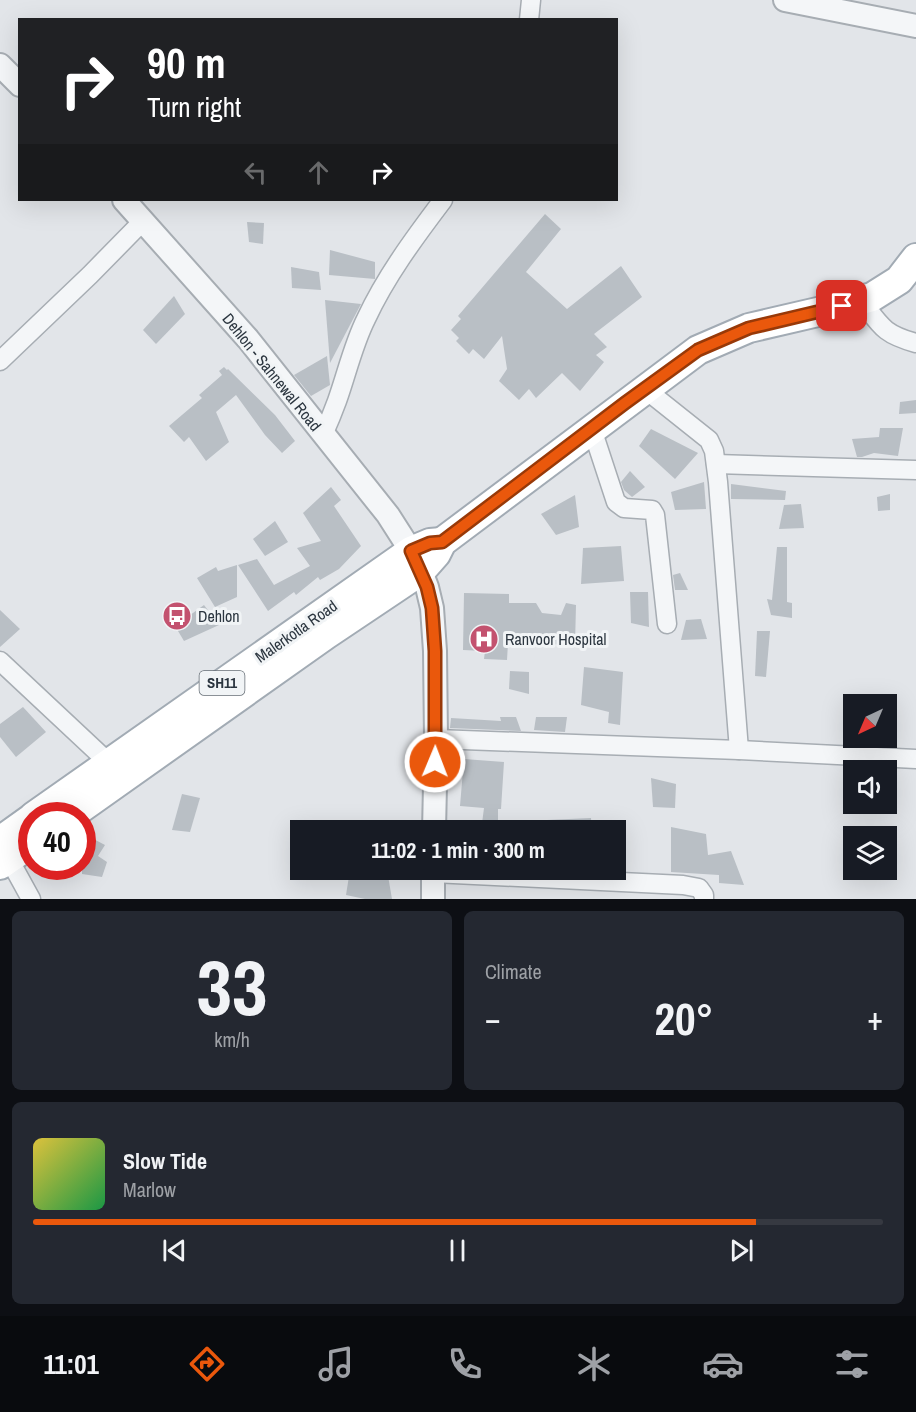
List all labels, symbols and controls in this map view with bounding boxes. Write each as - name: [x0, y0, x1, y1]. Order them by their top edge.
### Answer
- text: 90 m: [147, 35, 226, 91]
- icon: right: [48, 42, 126, 120]
- text: Turn right: [147, 89, 241, 125]
- icon: left: [239, 156, 272, 189]
- icon: ahead: [302, 156, 335, 189]
- icon: right: [365, 156, 398, 189]
- pin: [816, 280, 867, 331]
- icon: arrive: [825, 289, 858, 322]
- street label: Dehlon - Sahnewal Road: [218, 308, 326, 436]
- street label: Malerkotla Road: [251, 595, 341, 667]
- bus stop icon: Dehlon: [161, 600, 193, 632]
- place label: Dehlon: [198, 605, 240, 627]
- hospital icon: Ranvoor Hospital: [468, 623, 500, 655]
- place label: Ranvoor Hospital: [505, 628, 606, 650]
- road number: SH11: [200, 671, 244, 695]
- north arrow: [843, 694, 897, 748]
- map controls: [843, 694, 897, 880]
- position arrow: [403, 730, 467, 794]
- button: sound: [843, 760, 897, 814]
- speed limit sign: 40: [18, 802, 96, 880]
- button: layers: [843, 826, 897, 880]
- text: 11:02 · 1 min · 300 m: [371, 835, 545, 865]
- text: 33: [196, 934, 268, 1039]
- text: Climate: [485, 958, 542, 985]
- text: 20°: [654, 988, 714, 1049]
- text: −: [485, 996, 501, 1040]
- text: +: [867, 996, 883, 1040]
- text: km/h: [214, 1026, 250, 1053]
- text: Slow Tide: [123, 1146, 207, 1176]
- text: Marlow: [123, 1176, 176, 1203]
- icon: previous: [158, 1234, 191, 1267]
- icon: pause: [441, 1234, 474, 1267]
- icon: next: [725, 1234, 758, 1267]
- icon: directions: [186, 1343, 228, 1385]
- icon: music: [315, 1343, 357, 1385]
- icon: phone: [444, 1343, 486, 1385]
- icon: climate: [573, 1343, 615, 1385]
- icon: car: [702, 1343, 744, 1385]
- icon: filters: [831, 1343, 873, 1385]
- text: 11:01: [43, 1346, 99, 1382]

